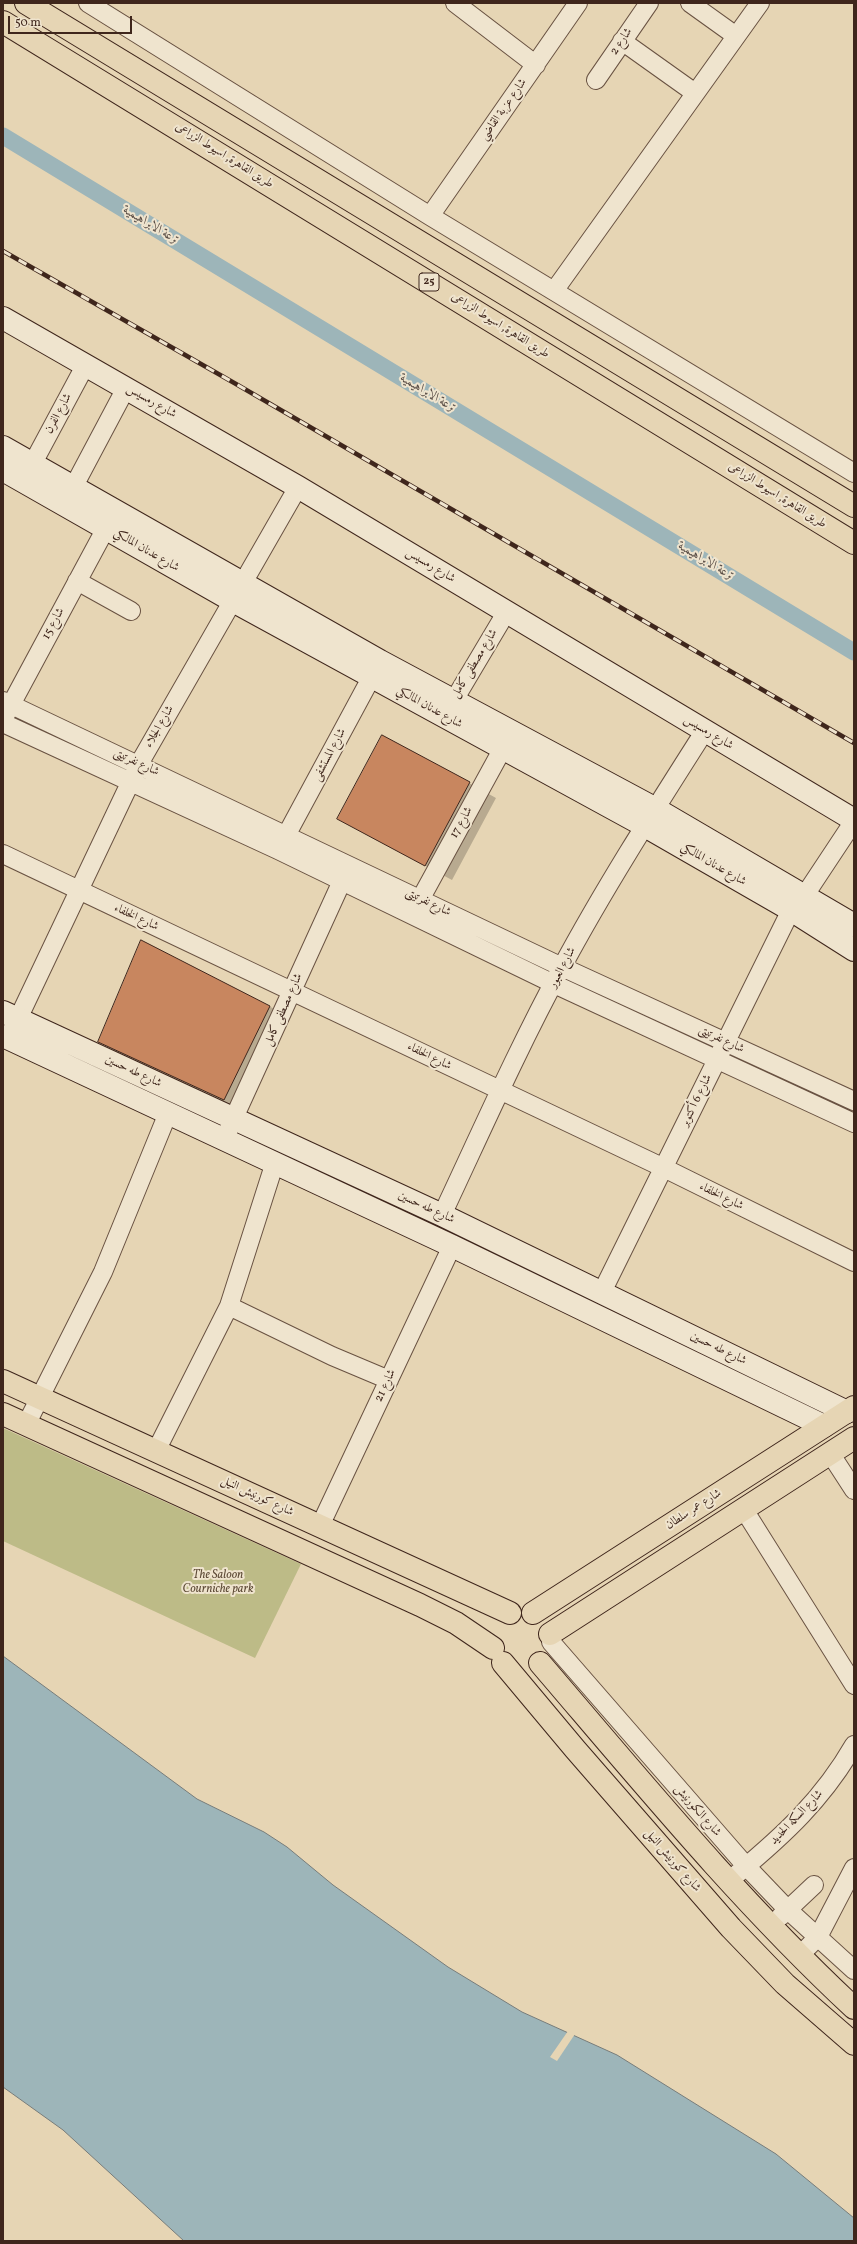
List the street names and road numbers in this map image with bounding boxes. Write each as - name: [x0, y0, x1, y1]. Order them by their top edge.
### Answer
- street label: شارع 2: [608, 26, 636, 58]
- street label: شارع عزبة القاضي: [477, 76, 531, 144]
- street label: طريق القاهرة, اسيوط الزراعى: [172, 120, 276, 192]
- road number: 25: [419, 273, 439, 291]
- street label: طريق القاهرة, اسيوط الزراعى: [448, 290, 552, 362]
- street label: شارع رمسيس: [123, 382, 179, 422]
- street label: شارع الفرن: [42, 391, 76, 437]
- street label: طريق القاهرة, اسيوط الزراعى: [725, 460, 829, 532]
- street label: شارع عدنان المالكي: [111, 526, 181, 576]
- street label: شارع رمسيس: [403, 546, 457, 586]
- street label: شارع 15: [40, 606, 68, 642]
- street label: شارع مصطفى كامل: [449, 627, 501, 701]
- street label: شارع عدنان المالكي: [393, 684, 465, 732]
- street label: شارع الجلاء: [142, 703, 178, 751]
- street label: شارع رمسيس: [681, 713, 735, 753]
- street label: شارع المستشفى: [310, 726, 350, 784]
- street label: شارع نفرتيتى: [111, 746, 161, 780]
- street label: شارع 17: [448, 805, 476, 841]
- street label: شارع عدنان المالكي: [678, 840, 748, 890]
- street label: شارع نفرتيتى: [403, 886, 453, 920]
- street label: شارع الخلفاء: [111, 901, 161, 935]
- street label: شارع العبور: [546, 945, 580, 991]
- street label: شارع مصطفى كامل: [262, 971, 306, 1049]
- street label: شارع نفرتيتى: [696, 1023, 746, 1057]
- street label: شارع الخلفاء: [404, 1040, 454, 1074]
- street label: شارع طه حسين: [102, 1053, 164, 1091]
- street label: شارع 6 أكتوبر: [678, 1073, 716, 1129]
- street label: شارع الخلفاء: [696, 1180, 746, 1214]
- street label: شارع طه حسين: [395, 1189, 457, 1227]
- street label: شارع طه حسين: [688, 1329, 748, 1369]
- street label: شارع 21: [372, 1367, 400, 1405]
- street label: شارع كورنيش النيل: [218, 1474, 296, 1520]
- street label: شارع عمر سلطان: [663, 1487, 725, 1533]
- street label: شارع الكورنيش: [671, 1782, 723, 1840]
- street label: شارع السكه الحديد: [767, 1788, 827, 1848]
- street label: شارع كورنيش النيل: [641, 1827, 703, 1895]

